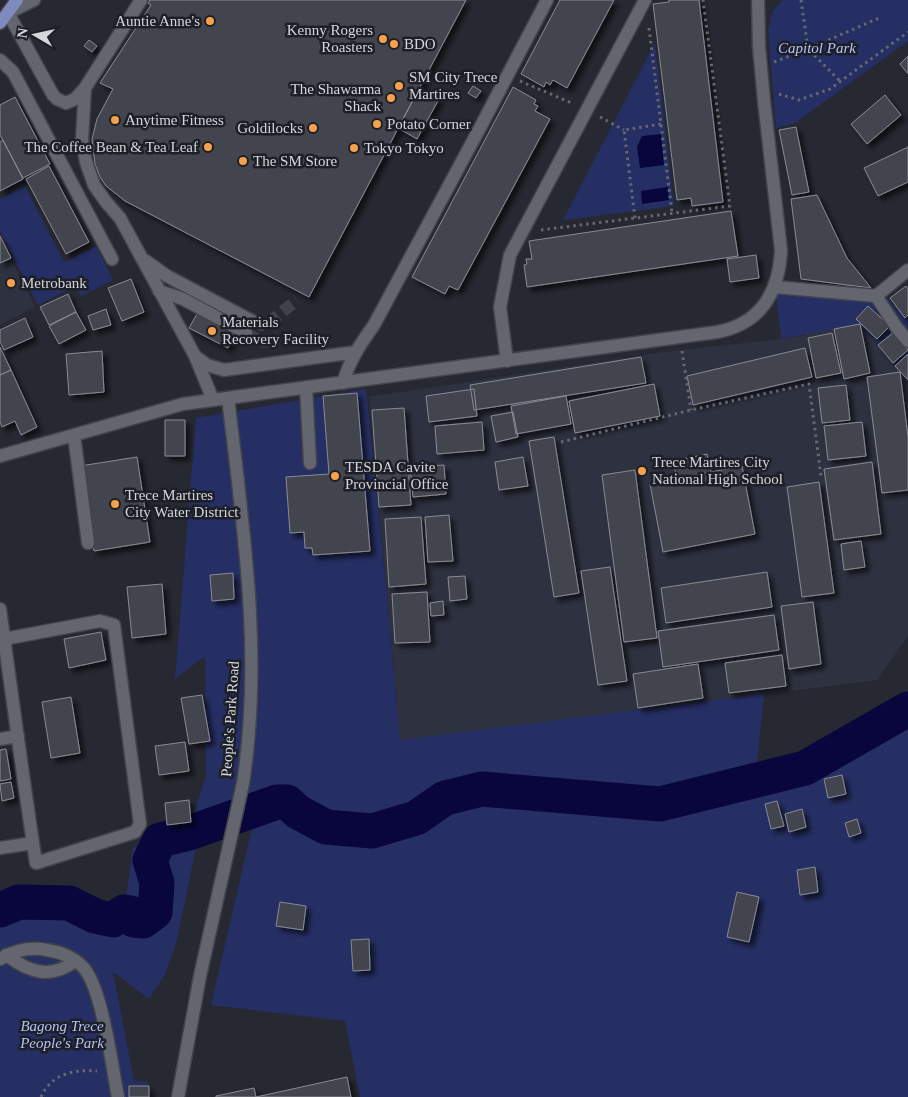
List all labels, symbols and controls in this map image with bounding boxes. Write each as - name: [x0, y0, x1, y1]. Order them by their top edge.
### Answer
- north arrow: [10, 10, 60, 60]
- place label: Auntie Anne's: [115, 13, 200, 29]
- marker: Auntie Anne's: [204, 15, 216, 27]
- place label: Kenny Rogers Roasters: [287, 22, 373, 55]
- text: N: [14, 27, 31, 39]
- marker: Kenny Rogers Roasters: [377, 33, 389, 45]
- place label: BDO: [404, 36, 436, 52]
- marker: BDO: [388, 38, 400, 50]
- park label: Capitol Park: [778, 40, 856, 56]
- place label: SM City Trece Martires: [409, 69, 498, 102]
- marker: SM City Trece Martires: [393, 80, 405, 92]
- place label: The Shawarma Shack: [291, 81, 381, 114]
- marker: The Shawarma Shack: [385, 92, 397, 104]
- place label: Anytime Fitness: [125, 112, 224, 128]
- marker: Anytime Fitness: [109, 114, 121, 126]
- place label: Potato Corner: [387, 116, 471, 132]
- marker: Potato Corner: [371, 118, 383, 130]
- place label: Goldilocks: [237, 120, 303, 136]
- marker: Goldilocks: [307, 122, 319, 134]
- place label: The Coffee Bean & Tea Leaf: [24, 139, 198, 155]
- place label: Tokyo Tokyo: [364, 140, 444, 156]
- marker: The Coffee Bean & Tea Leaf: [202, 141, 214, 153]
- marker: Tokyo Tokyo: [348, 142, 360, 154]
- place label: The SM Store: [253, 153, 338, 169]
- marker: The SM Store: [237, 155, 249, 167]
- place label: Metrobank: [21, 275, 87, 291]
- marker: Metrobank: [5, 277, 17, 289]
- place label: Materials Recovery Facility: [222, 314, 330, 347]
- marker: Materials Recovery Facility: [206, 325, 218, 337]
- place label: Trece Martires City National High School: [652, 454, 783, 487]
- place label: TESDA Cavite Provincial Office: [345, 459, 449, 492]
- marker: Trece Martires City National High School: [636, 465, 648, 477]
- marker: TESDA Cavite Provincial Office: [329, 470, 341, 482]
- place label: Trece Martires City Water District: [125, 487, 239, 520]
- marker: Trece Martires City Water District: [109, 498, 121, 510]
- street label: People's Park Road: [218, 660, 242, 777]
- park label: Bagong Trece People's Park: [19, 1018, 104, 1051]

